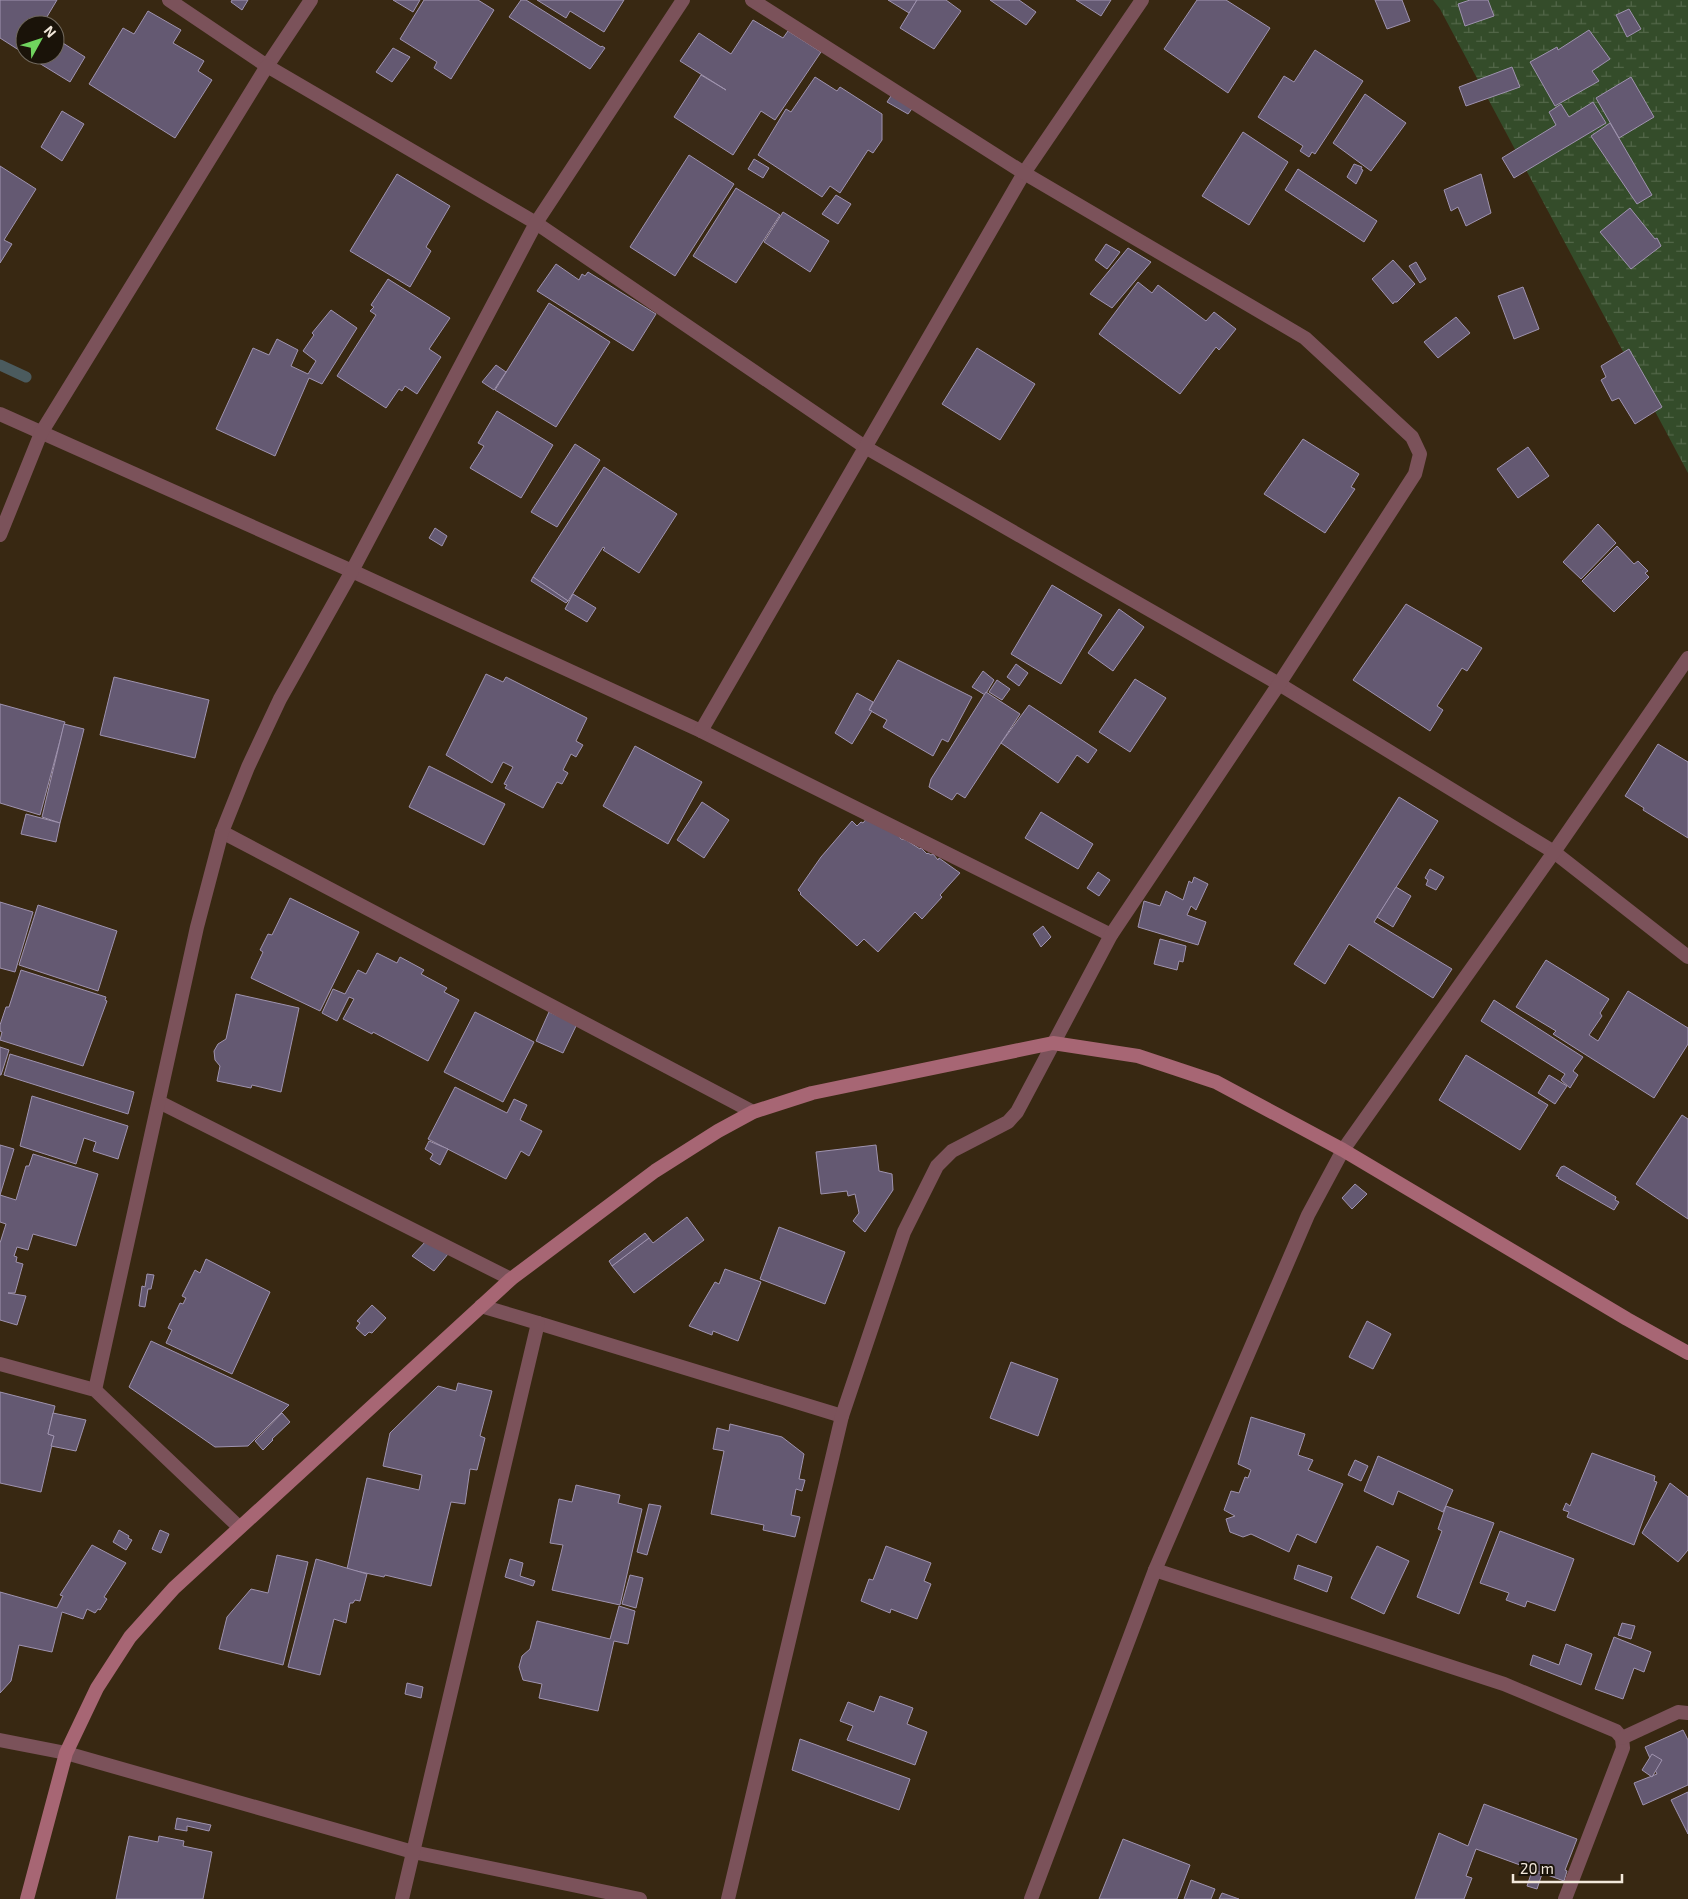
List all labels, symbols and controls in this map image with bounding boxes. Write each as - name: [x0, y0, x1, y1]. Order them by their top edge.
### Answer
- north arrow: [15, 15, 65, 65]
- text: N: [41, 22, 60, 41]
- scale bar: [1513, 1852, 1622, 1884]
- text: 20 m: [1520, 1859, 1554, 1877]

